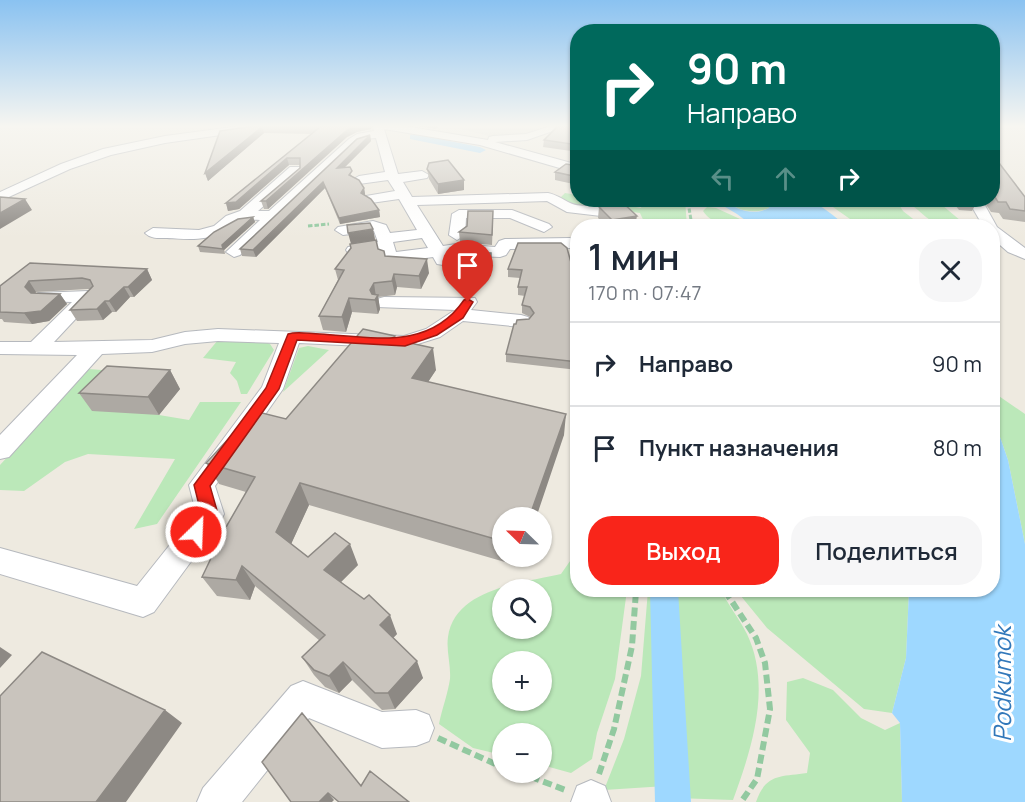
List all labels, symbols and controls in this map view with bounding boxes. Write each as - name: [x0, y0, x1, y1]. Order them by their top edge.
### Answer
- text: 90 m: [687, 39, 787, 97]
- icon: right: [588, 48, 666, 126]
- text: Направо: [687, 94, 797, 131]
- icon: left: [706, 162, 739, 195]
- icon: ahead: [769, 162, 802, 195]
- icon: right: [832, 162, 865, 195]
- text: 1 мин: [588, 232, 680, 281]
- button: close: [919, 239, 982, 302]
- pin: [442, 240, 493, 302]
- icon: arrive: [451, 249, 484, 282]
- text: 170 m · 07:47: [588, 279, 702, 306]
- icon: right: [588, 348, 621, 381]
- text: Направо: [639, 349, 733, 379]
- text: 90 m: [932, 349, 982, 379]
- icon: arrive: [588, 432, 621, 465]
- text: Пункт назначения: [639, 433, 839, 463]
- text: 80 m: [933, 433, 982, 463]
- position arrow: [164, 500, 228, 564]
- north arrow: [492, 507, 552, 567]
- map controls: [492, 507, 552, 783]
- button: Выход: [588, 516, 779, 585]
- button: Поделиться: [791, 516, 982, 585]
- button: search: [492, 579, 552, 639]
- water label: Podkumok: [985, 623, 1018, 742]
- button: +: [492, 651, 552, 711]
- button: −: [492, 723, 552, 783]

